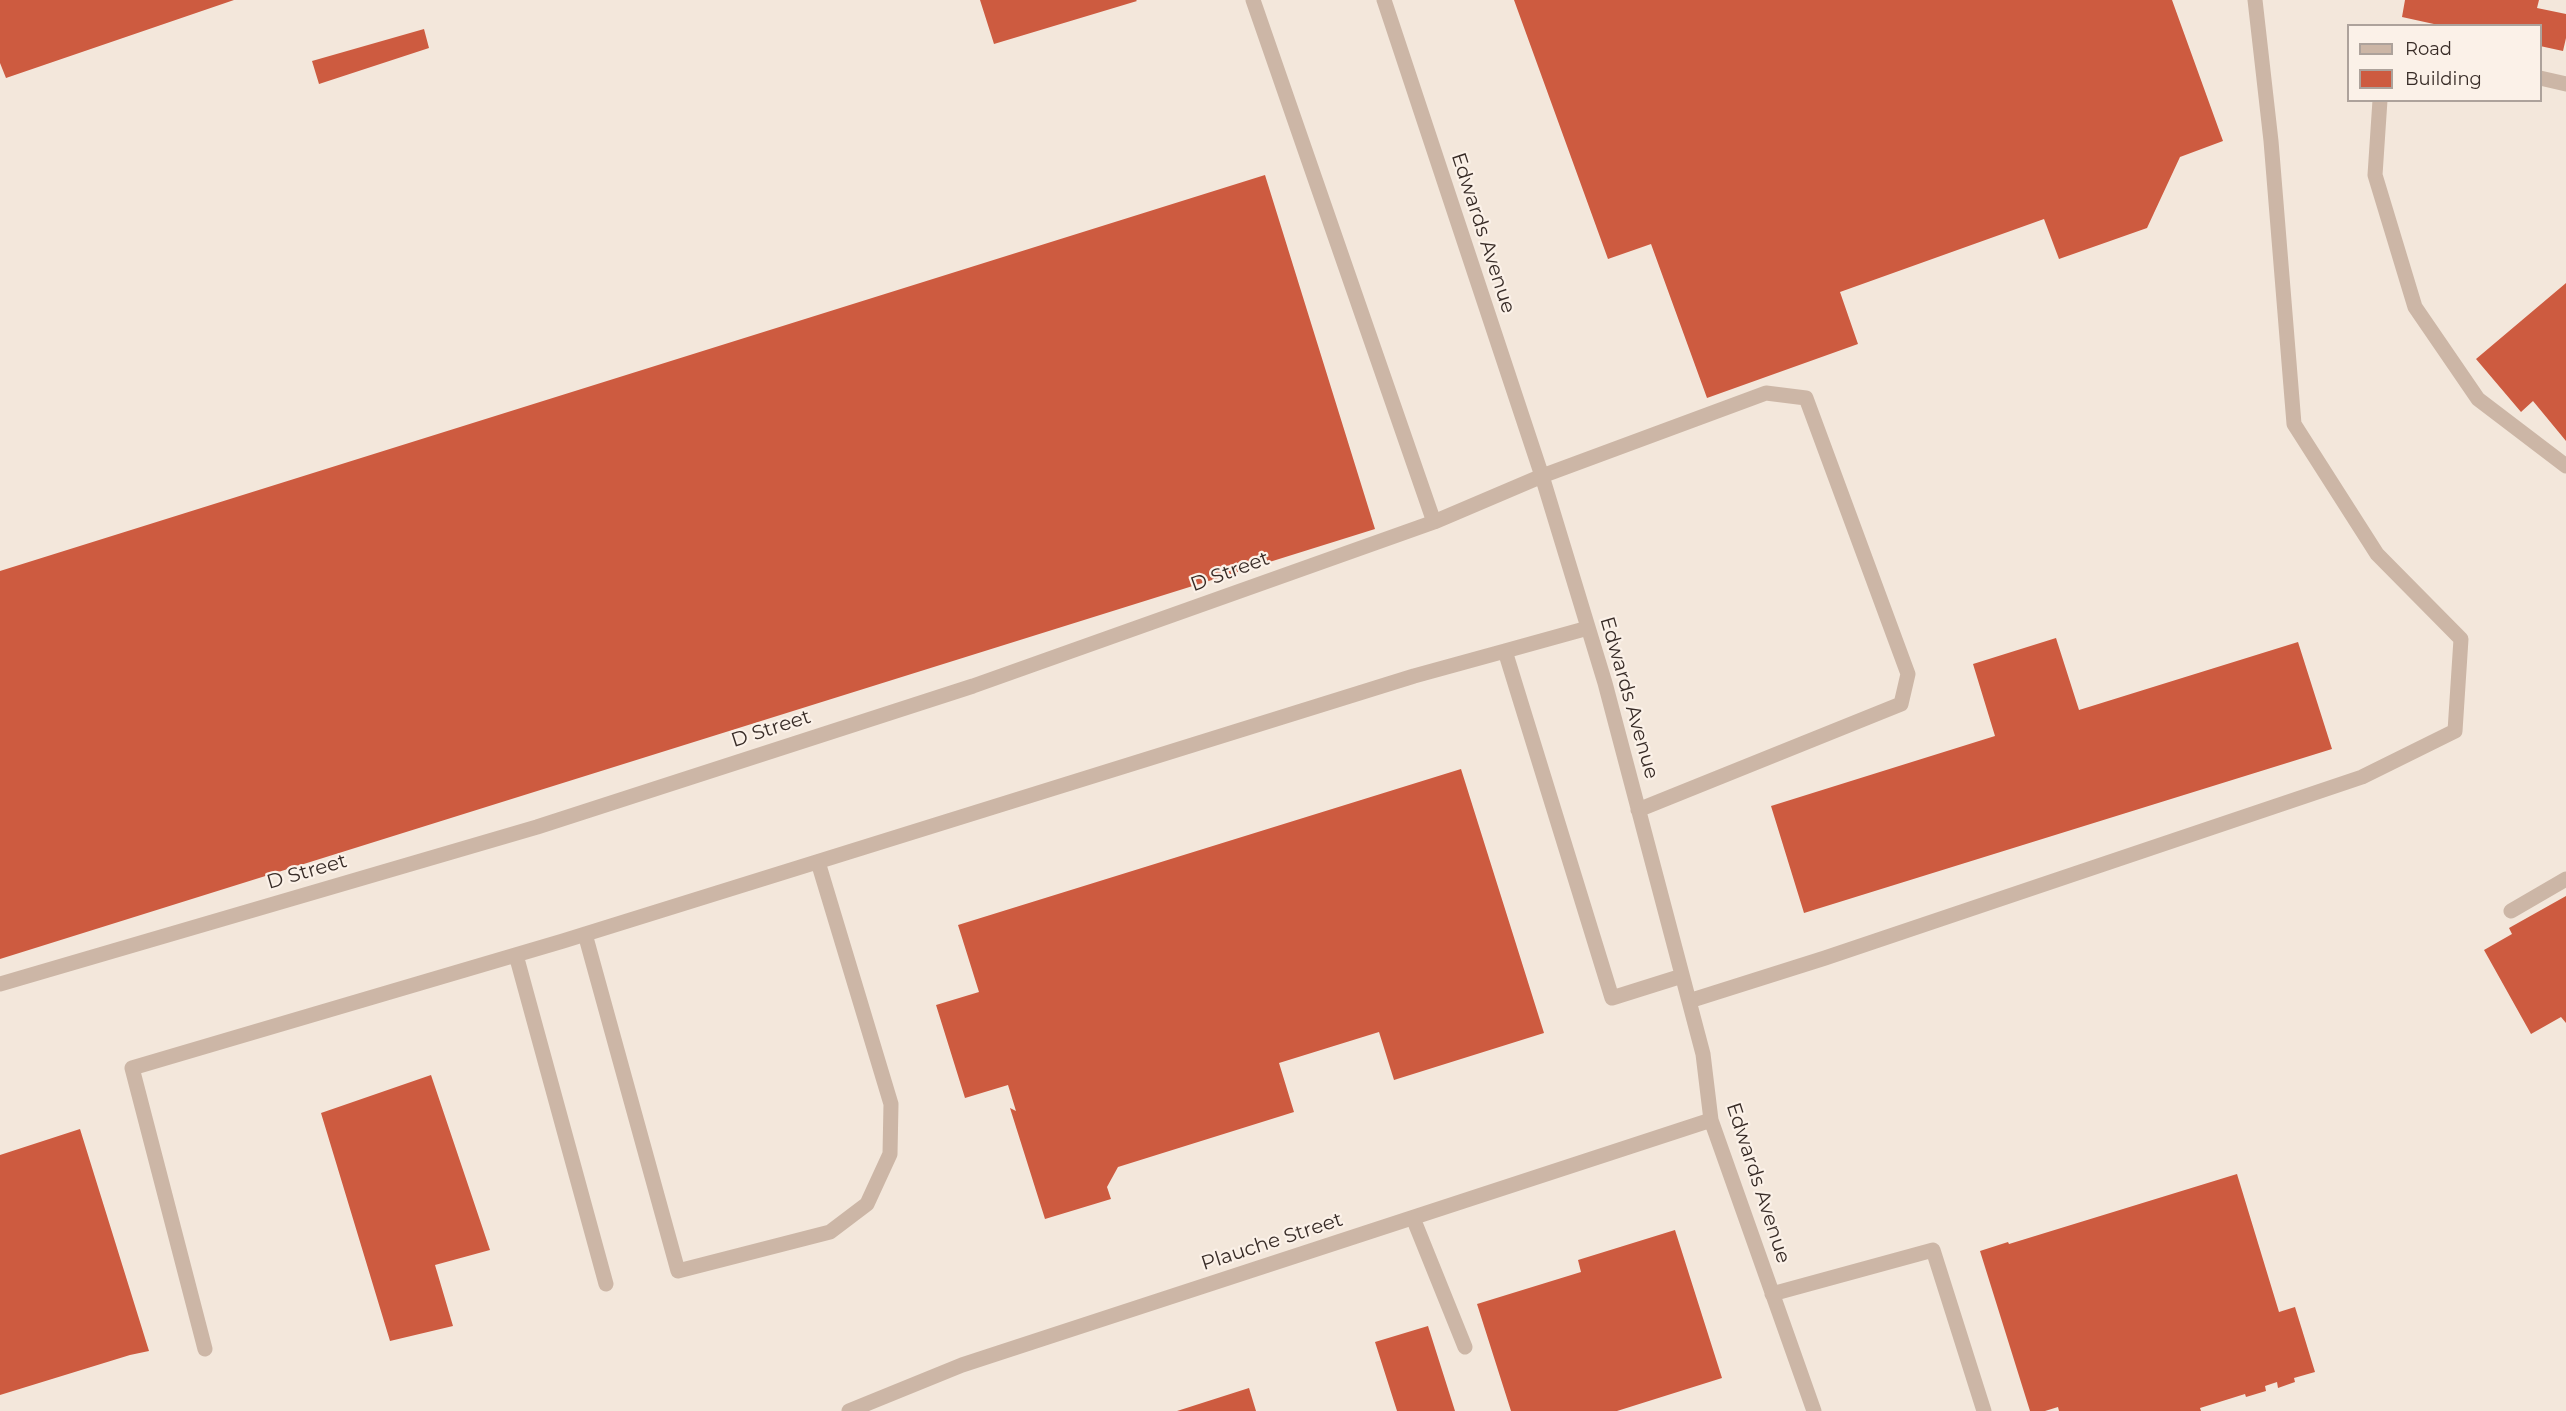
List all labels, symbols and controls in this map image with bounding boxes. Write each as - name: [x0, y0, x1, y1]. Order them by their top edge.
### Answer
- legend: [2347, 24, 2542, 102]
- text: Road: [2405, 38, 2452, 60]
- text: Building: [2405, 68, 2482, 90]
- street label: Edwards Avenue: [1446, 150, 1520, 316]
- street label: D Street: [1187, 547, 1273, 597]
- street label: Edwards Avenue: [1594, 614, 1664, 782]
- street label: D Street: [728, 705, 814, 753]
- street label: D Street: [264, 849, 350, 895]
- street label: Edwards Avenue: [1721, 1100, 1795, 1266]
- street label: Plauche Street: [1198, 1208, 1346, 1276]

